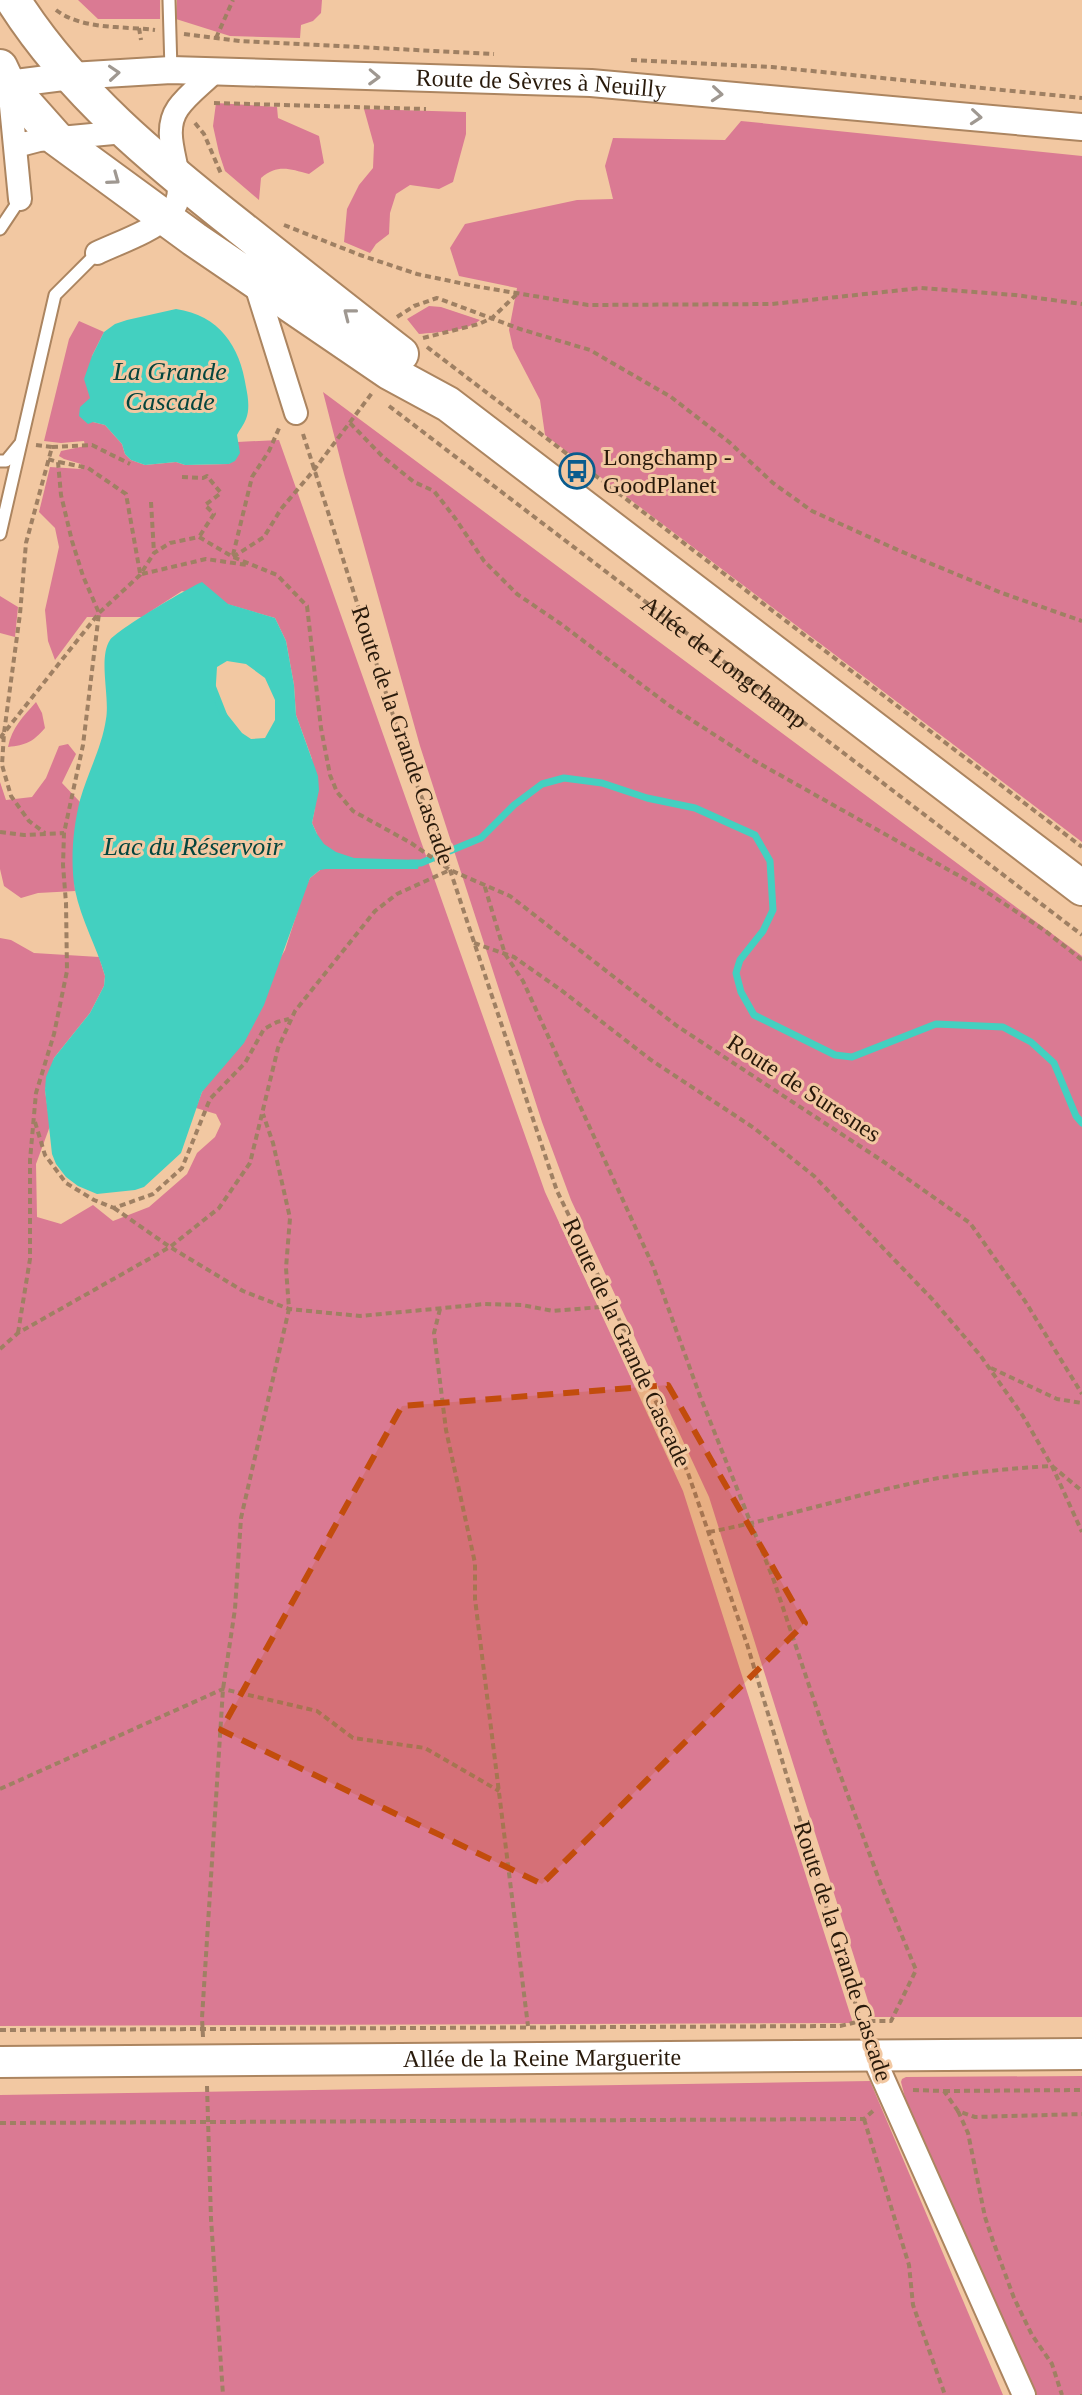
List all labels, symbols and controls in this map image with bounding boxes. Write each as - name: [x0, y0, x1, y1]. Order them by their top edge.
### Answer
- one-way arrow: [108, 65, 121, 82]
- street label: Route de Sèvres à Neuilly: [415, 65, 667, 103]
- one-way arrow: [368, 68, 381, 86]
- one-way arrow: [711, 86, 724, 103]
- one-way arrow: [970, 109, 983, 126]
- one-way arrow: [105, 170, 119, 184]
- one-way arrow: [343, 309, 358, 323]
- water label: La Grande Cascade: [112, 357, 227, 416]
- place label: Longchamp - GoodPlanet: [603, 444, 732, 498]
- bus stop icon: Longchamp - GoodPlanet: [558, 452, 596, 490]
- street label: Allée de Longchamp: [637, 591, 812, 733]
- street label: Route de la Grande Cascade: [346, 602, 460, 868]
- water label: Lac du Réservoir: [102, 832, 283, 861]
- street label: Route de Suresnes: [723, 1029, 885, 1147]
- street label: Route de la Grande Cascade: [558, 1213, 696, 1471]
- street label: Route de la Grande Cascade: [789, 1818, 897, 2084]
- street label: Allée de la Reine Marguerite: [403, 2044, 681, 2072]

